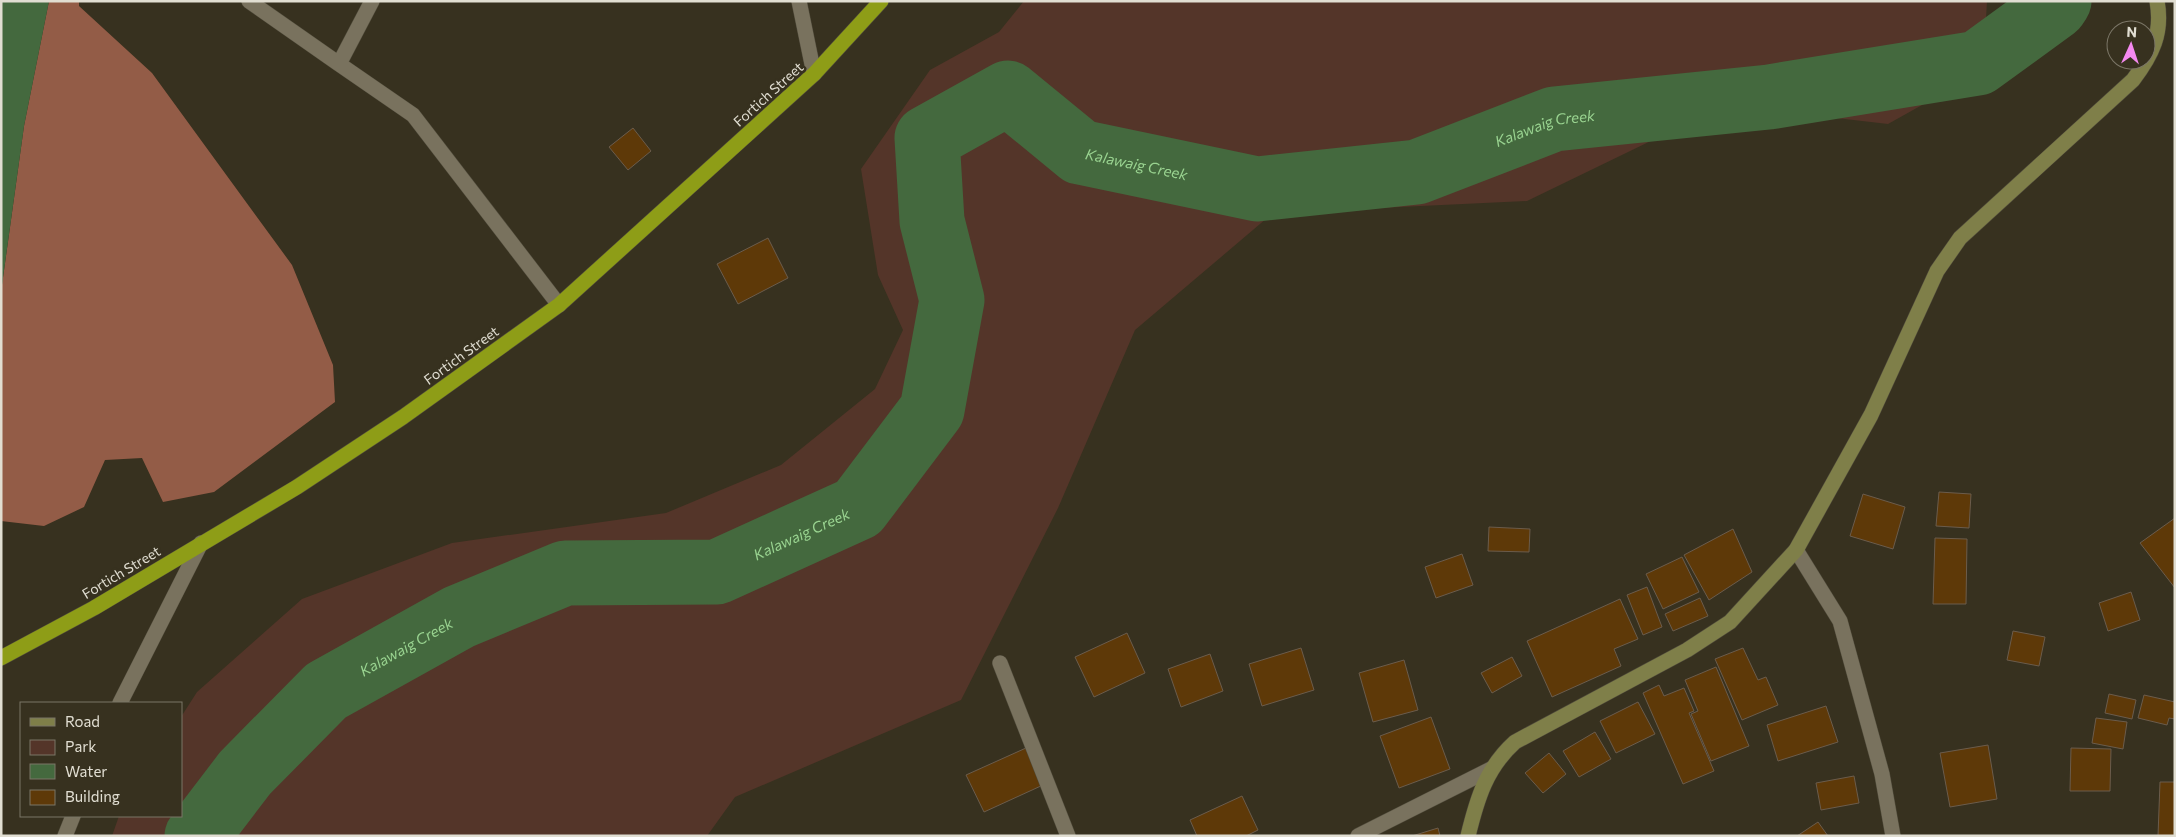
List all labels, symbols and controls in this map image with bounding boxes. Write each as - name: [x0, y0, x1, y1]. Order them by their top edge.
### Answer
- north arrow: [2106, 20, 2156, 70]
- text: N: [2126, 23, 2137, 40]
- street label: Fortich Street: [730, 58, 807, 130]
- water label: Kalawaig Creek: [1492, 106, 1597, 150]
- water label: Kalawaig Creek: [1084, 144, 1190, 183]
- street label: Fortich Street: [420, 322, 502, 388]
- water label: Kalawaig Creek: [750, 504, 853, 563]
- street label: Fortich Street: [79, 542, 163, 602]
- water label: Kalawaig Creek: [356, 613, 457, 680]
- legend: [20, 702, 182, 817]
- text: Road: [65, 712, 100, 730]
- text: Park: [65, 737, 96, 755]
- text: Water: [65, 762, 107, 780]
- text: Building: [65, 787, 120, 805]

